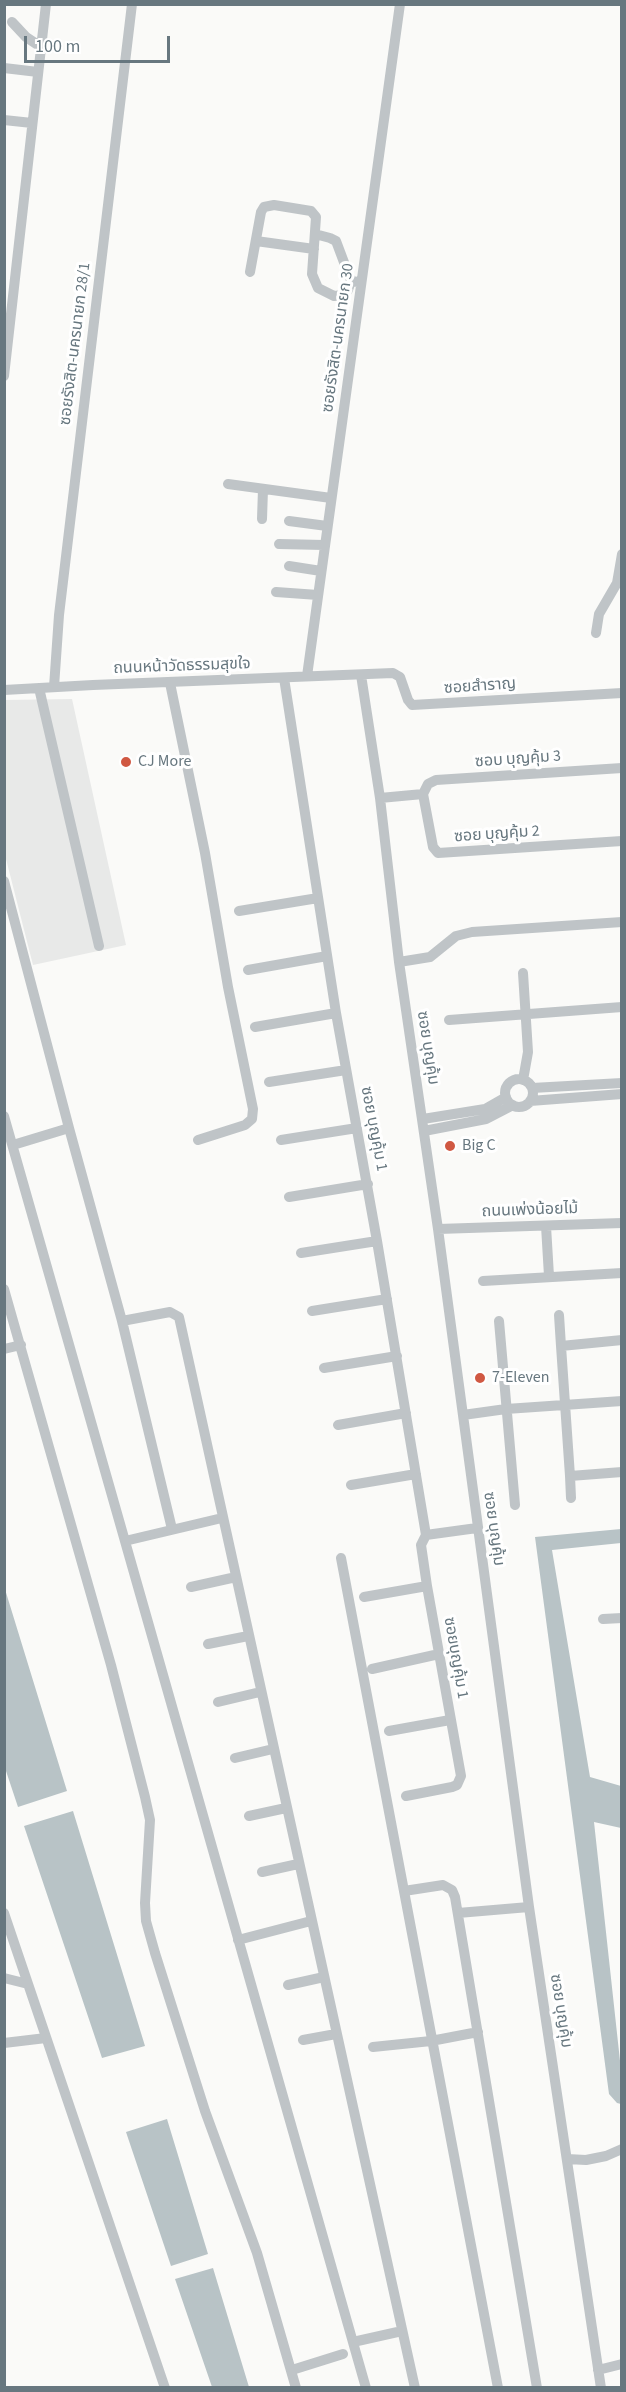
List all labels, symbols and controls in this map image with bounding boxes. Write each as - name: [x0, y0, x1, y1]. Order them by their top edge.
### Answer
- scale bar: [27, 24, 172, 62]
- text: 100 m: [35, 34, 80, 59]
- street label: ซอยรังสิต-นครนายก 28/1: [56, 262, 96, 426]
- street label: ซอยรังสิต-นครนายก 30: [319, 262, 359, 414]
- street label: ถนนหน้าวัดธรรมสุขใจ: [113, 655, 251, 679]
- street label: ซอยสำราญ: [443, 675, 517, 699]
- street label: ซอบ บุญคุ้ม 3: [474, 747, 562, 773]
- place label: CJ More: [138, 752, 191, 772]
- marker: CJ More: [119, 755, 133, 769]
- street label: ซอย บุญคุ้ม 2: [454, 822, 540, 848]
- street label: ซอย บุญคุ้ม: [412, 1010, 442, 1086]
- street label: ซอย บุญคุ้ม 1: [355, 1085, 391, 1173]
- place label: Big C: [462, 1136, 496, 1156]
- marker: Big C: [443, 1139, 457, 1153]
- street label: ถนนเพ่งน้อยไม้: [481, 1200, 579, 1222]
- place label: 7-Eleven: [492, 1368, 550, 1388]
- marker: 7-Eleven: [473, 1371, 487, 1385]
- street label: ซอย บุญคุ้ม: [478, 1491, 508, 1567]
- street label: ซอยบุญคุ้ม 1: [438, 1616, 472, 1700]
- street label: ซอย บุญคุ้ม: [545, 1973, 575, 2049]

